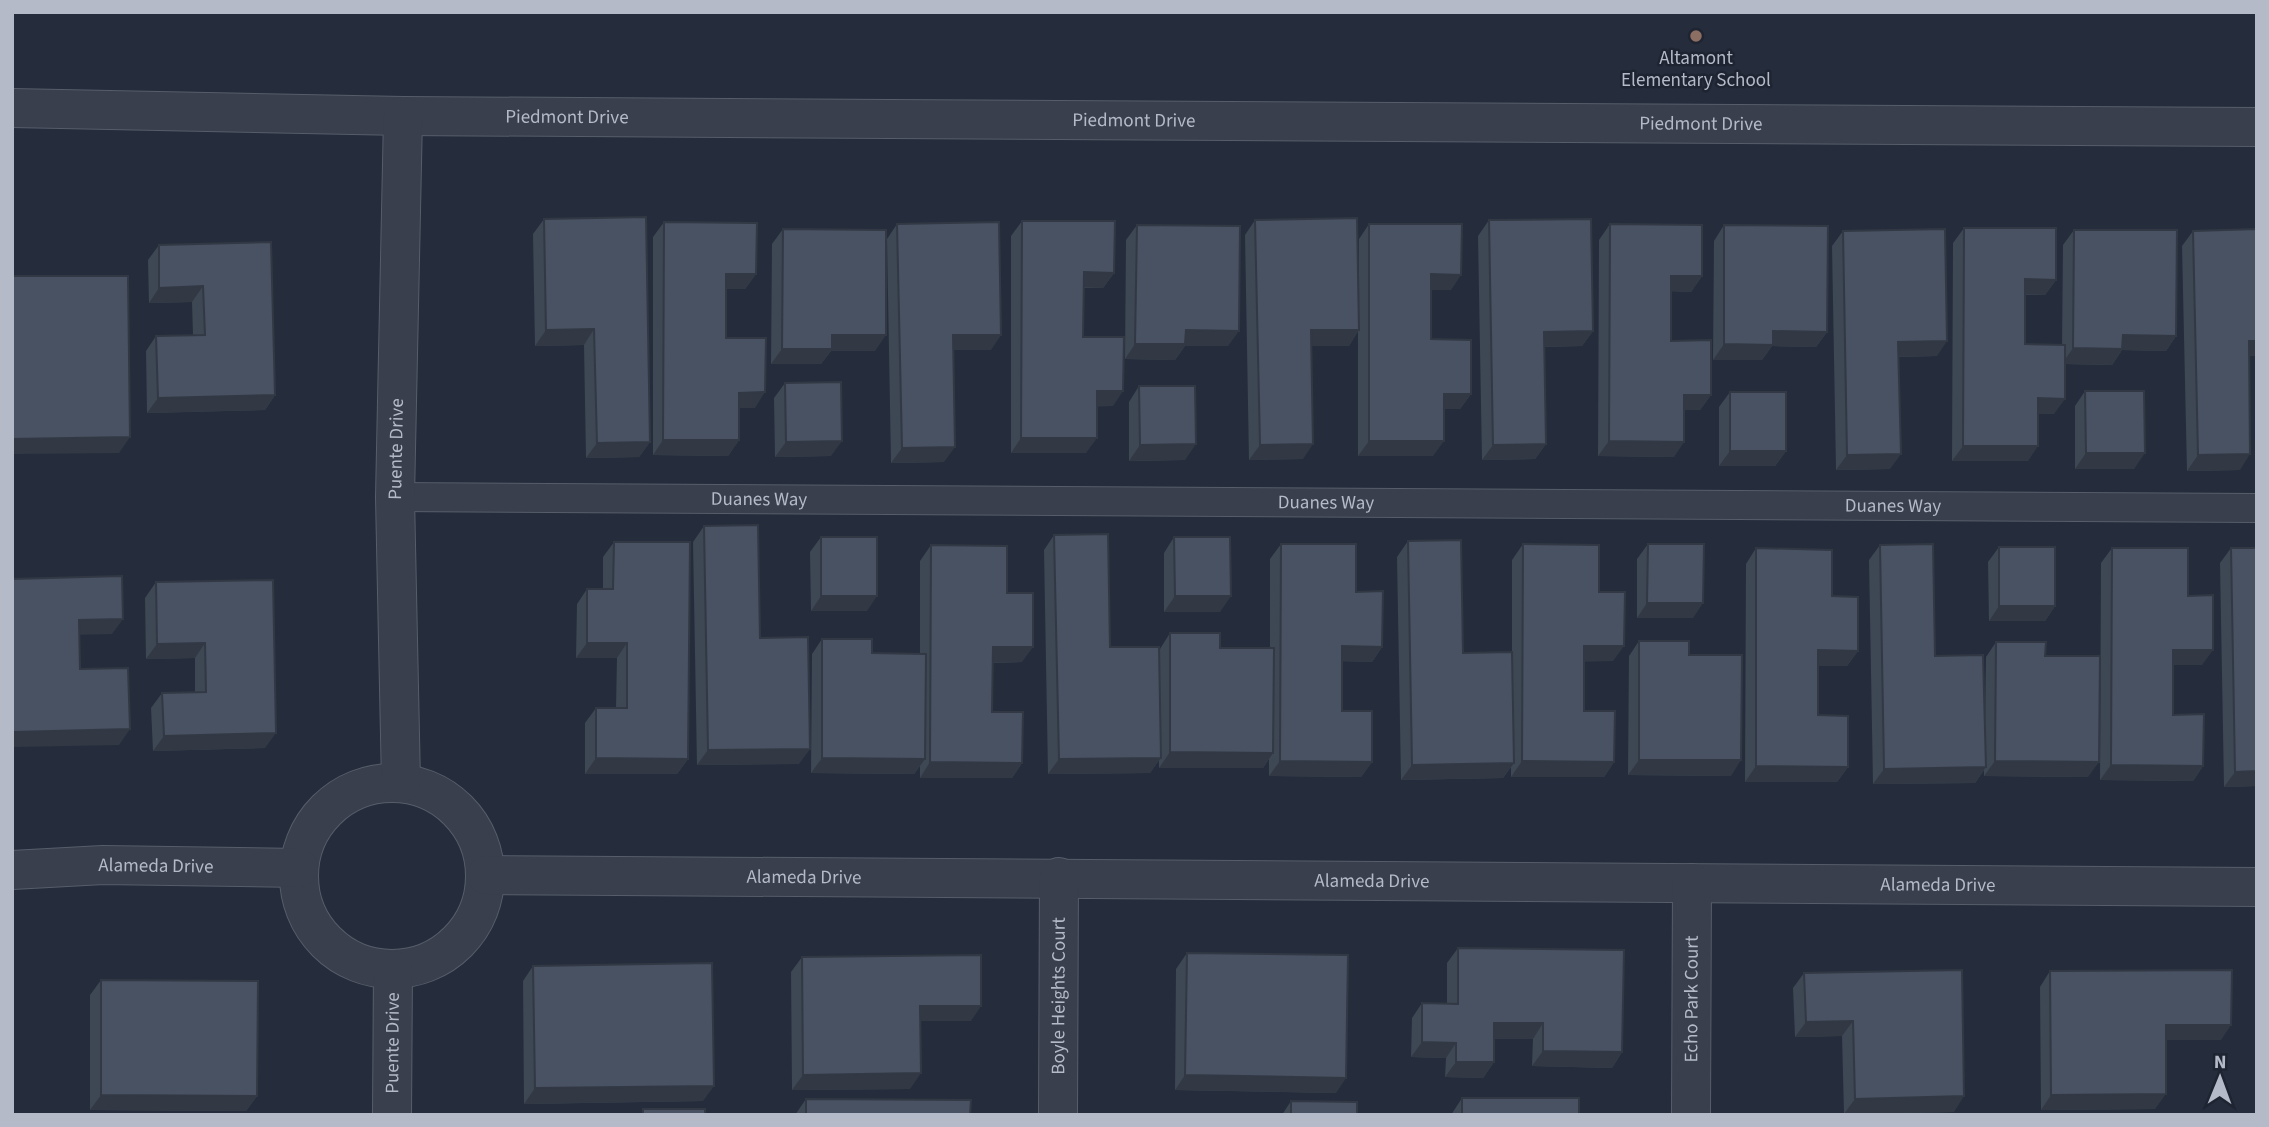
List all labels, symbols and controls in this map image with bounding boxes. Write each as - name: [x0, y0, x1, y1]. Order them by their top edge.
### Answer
- marker: Altamont Elementary School: [1688, 28, 1704, 44]
- place label: Altamont Elementary School: [1621, 45, 1771, 94]
- street label: Piedmont Drive: [505, 103, 629, 131]
- street label: Piedmont Drive: [1072, 106, 1196, 134]
- street label: Piedmont Drive: [1639, 110, 1763, 138]
- street label: Puente Drive: [381, 398, 411, 500]
- street label: Duanes Way: [711, 485, 807, 513]
- street label: Duanes Way: [1278, 489, 1374, 516]
- street label: Duanes Way: [1845, 492, 1941, 520]
- street label: Alameda Drive: [98, 851, 214, 880]
- street label: Alameda Drive: [746, 863, 862, 891]
- street label: Alameda Drive: [1314, 867, 1430, 895]
- street label: Alameda Drive: [1880, 871, 1996, 899]
- street label: Boyle Heights Court: [1045, 917, 1072, 1075]
- street label: Echo Park Court: [1678, 935, 1705, 1062]
- street label: Puente Drive: [379, 992, 406, 1094]
- north arrow: [2185, 1043, 2255, 1113]
- text: N: [2214, 1049, 2227, 1076]

